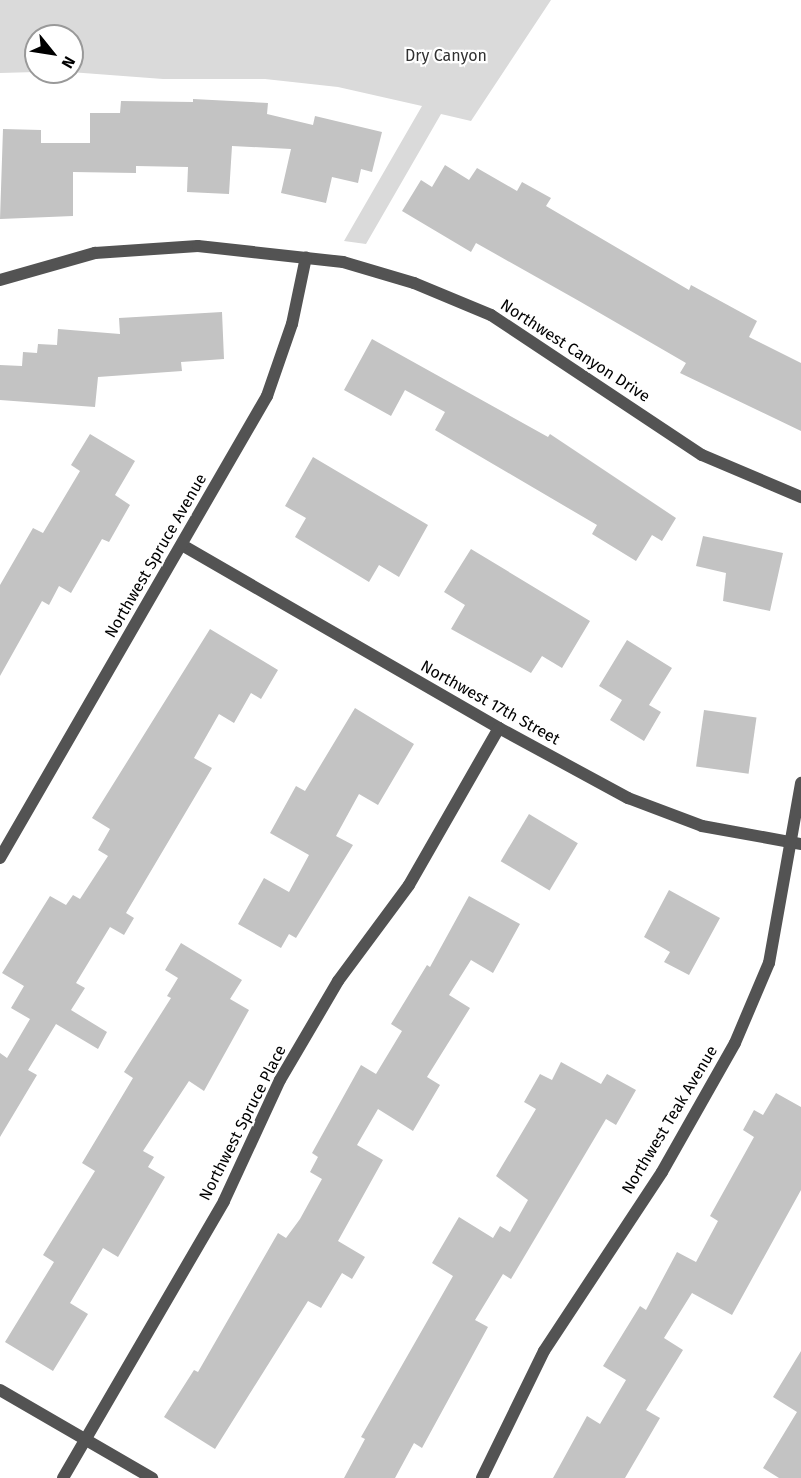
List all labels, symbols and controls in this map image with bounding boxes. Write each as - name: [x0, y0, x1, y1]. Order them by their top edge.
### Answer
- north arrow: [24, 24, 84, 84]
- park label: Dry Canyon: [405, 46, 487, 66]
- text: N: [57, 53, 79, 72]
- street label: Northwest Canyon Drive: [497, 295, 653, 407]
- street label: Northwest Spruce Avenue: [101, 470, 211, 642]
- street label: Northwest 17th Street: [417, 657, 563, 749]
- street label: Northwest Spruce Place: [195, 1042, 291, 1204]
- street label: Northwest Teak Avenue: [618, 1042, 722, 1198]

